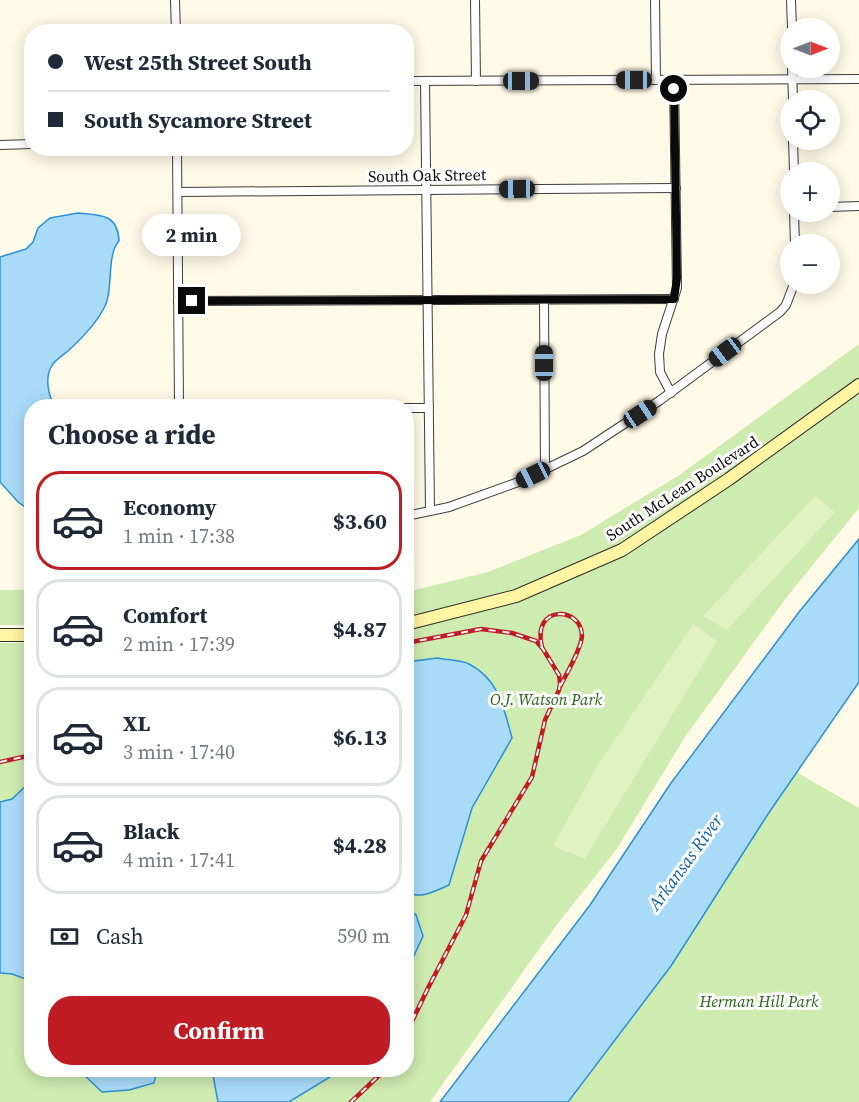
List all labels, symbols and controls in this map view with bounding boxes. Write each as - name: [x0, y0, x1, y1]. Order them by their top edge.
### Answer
- north arrow: [780, 18, 840, 78]
- map controls: [780, 18, 840, 294]
- text: West 25th Street South: [84, 47, 312, 77]
- car: [616, 71, 652, 89]
- car: [503, 72, 539, 90]
- route start: [660, 75, 687, 102]
- button: locate: [780, 90, 840, 150]
- text: South Sycamore Street: [84, 105, 312, 135]
- button: +: [780, 162, 840, 222]
- street label: South Oak Street: [368, 163, 487, 187]
- car: [499, 180, 535, 198]
- callout: 2 min: [142, 214, 242, 256]
- text: 2 min: [166, 221, 217, 249]
- button: −: [780, 234, 840, 294]
- route end: [178, 287, 205, 314]
- car: [705, 334, 745, 370]
- car: [535, 345, 553, 381]
- car: [620, 397, 660, 431]
- text: Choose a ride: [48, 416, 216, 453]
- street label: South McLean Boulevard: [601, 430, 763, 546]
- car: [513, 459, 553, 491]
- text: Economy: [123, 492, 217, 522]
- icon: car: [51, 494, 105, 548]
- text: $3.60: [333, 506, 387, 536]
- text: 1 min · 17:38: [123, 522, 235, 550]
- text: Comfort: [123, 600, 207, 630]
- icon: car: [51, 602, 105, 656]
- text: $4.87: [333, 614, 387, 644]
- text: 2 min · 17:39: [123, 630, 235, 658]
- park label: O.J. Watson Park: [490, 688, 602, 710]
- text: XL: [123, 708, 150, 738]
- icon: car: [51, 710, 105, 764]
- text: $6.13: [333, 722, 387, 752]
- text: 3 min · 17:40: [123, 738, 235, 766]
- water label: Arkansas River: [641, 808, 729, 916]
- text: Black: [123, 816, 180, 846]
- icon: car: [51, 818, 105, 872]
- text: $4.28: [333, 830, 387, 860]
- text: 4 min · 17:41: [123, 846, 235, 874]
- icon: cash: [48, 920, 81, 953]
- text: Cash: [96, 921, 144, 951]
- text: 590 m: [337, 922, 390, 950]
- park label: Herman Hill Park: [698, 990, 819, 1012]
- button: Confirm: [48, 996, 390, 1065]

